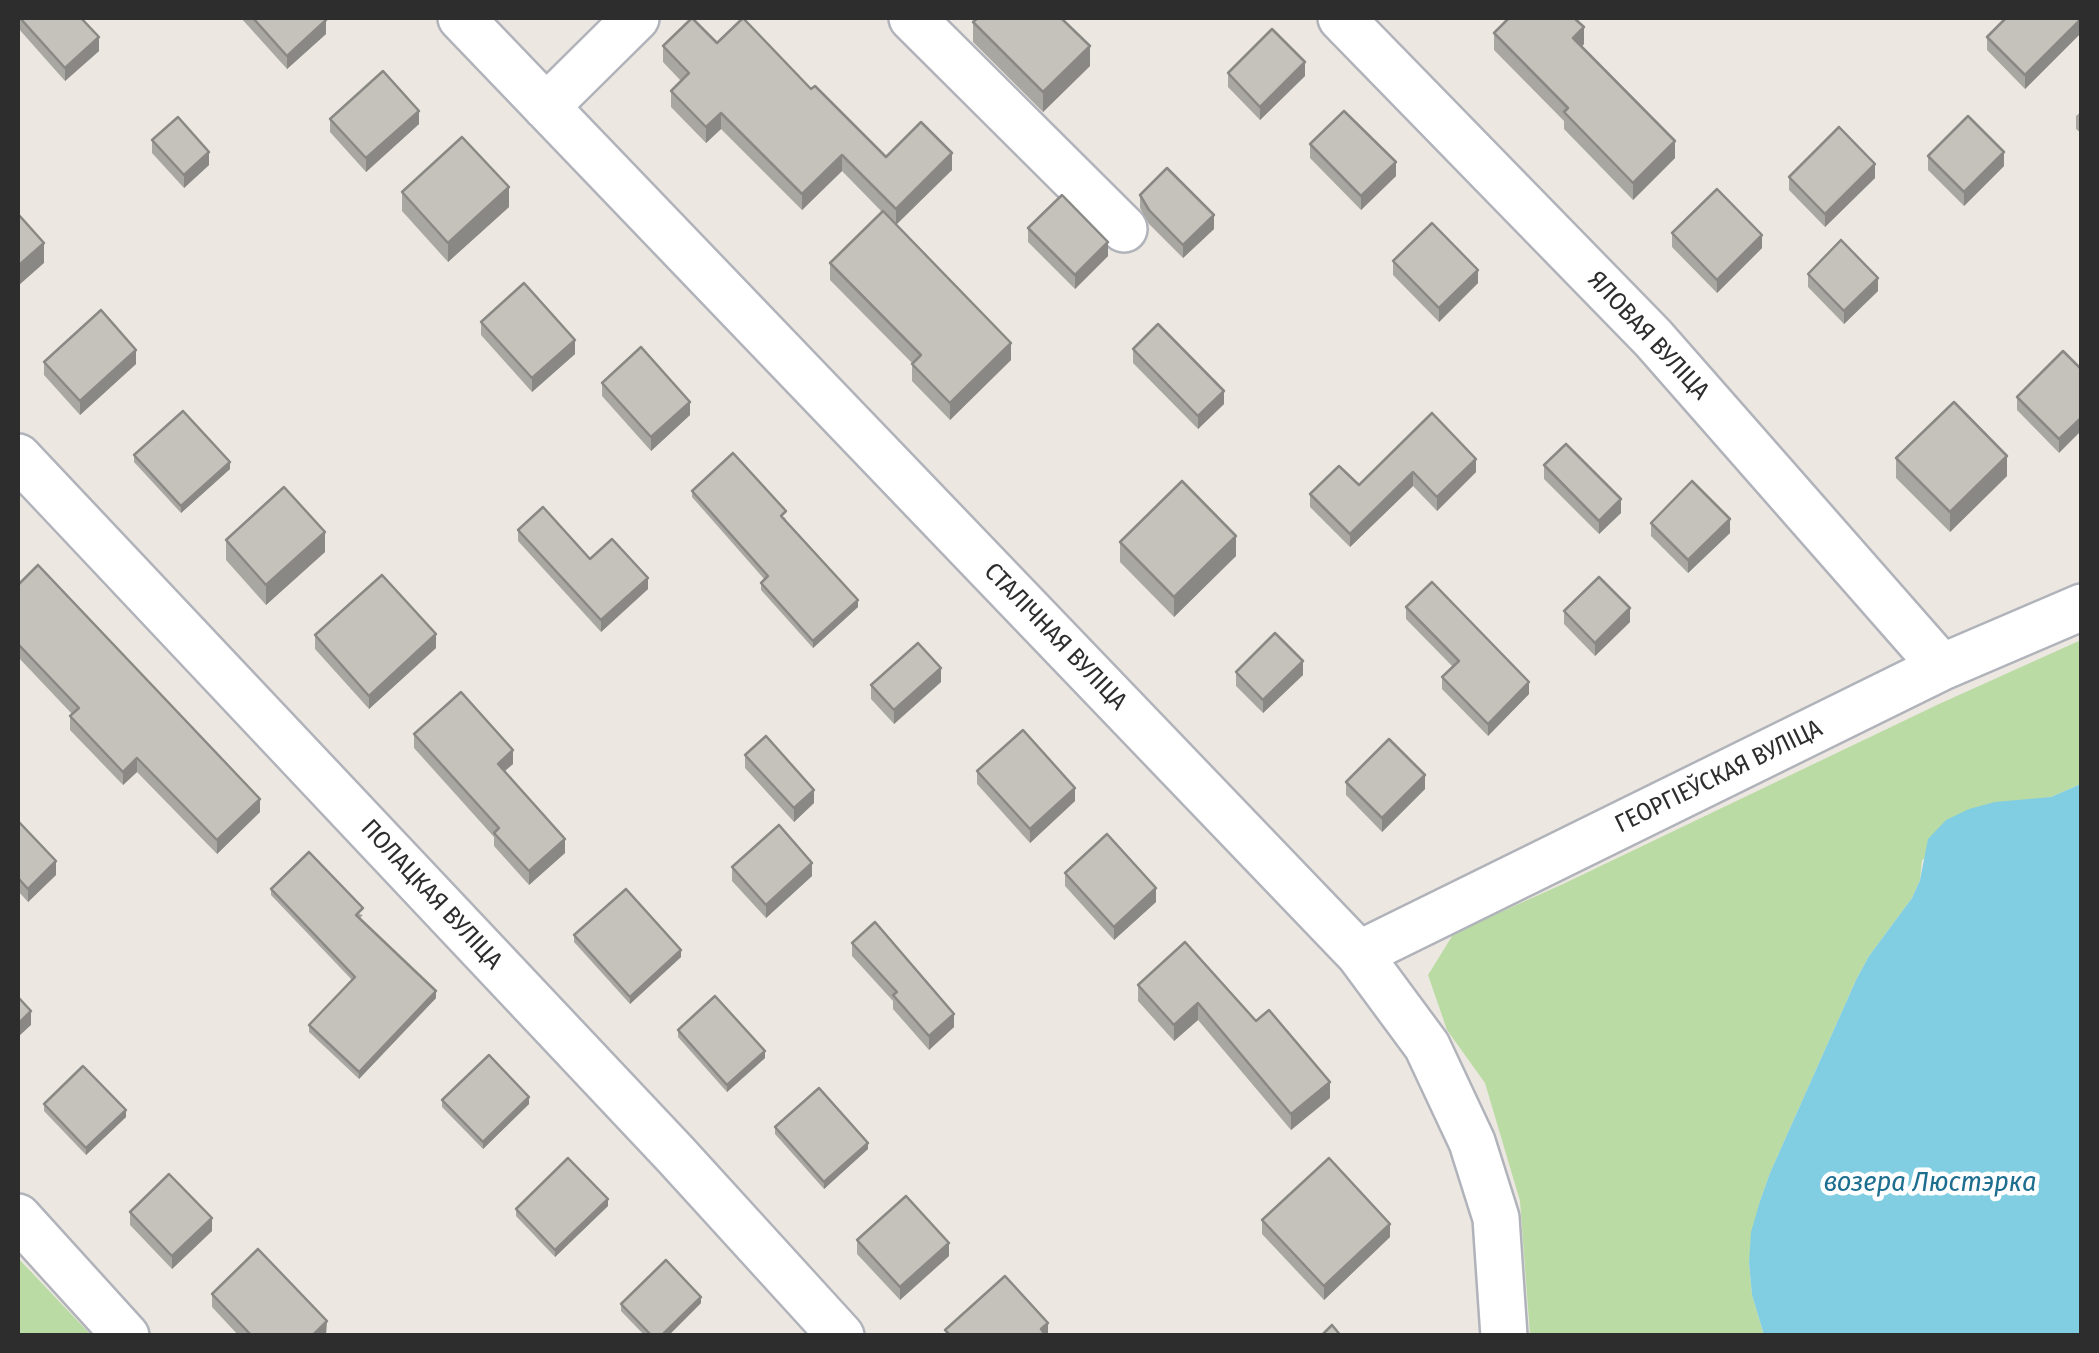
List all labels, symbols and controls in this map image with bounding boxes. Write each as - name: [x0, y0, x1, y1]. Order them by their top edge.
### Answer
- street label: ЯЛОВАЯ ВУЛІЦА: [1581, 266, 1715, 406]
- street label: СТАЛІЧНАЯ ВУЛІЦА: [977, 557, 1133, 717]
- street label: ГЕОРГІЕЎСКАЯ ВУЛІЦА: [1611, 714, 1827, 840]
- street label: ПОЛАЦКАЯ ВУЛІЦА: [354, 814, 508, 976]
- water label: возера Люстэрка: [1823, 1166, 2037, 1200]

